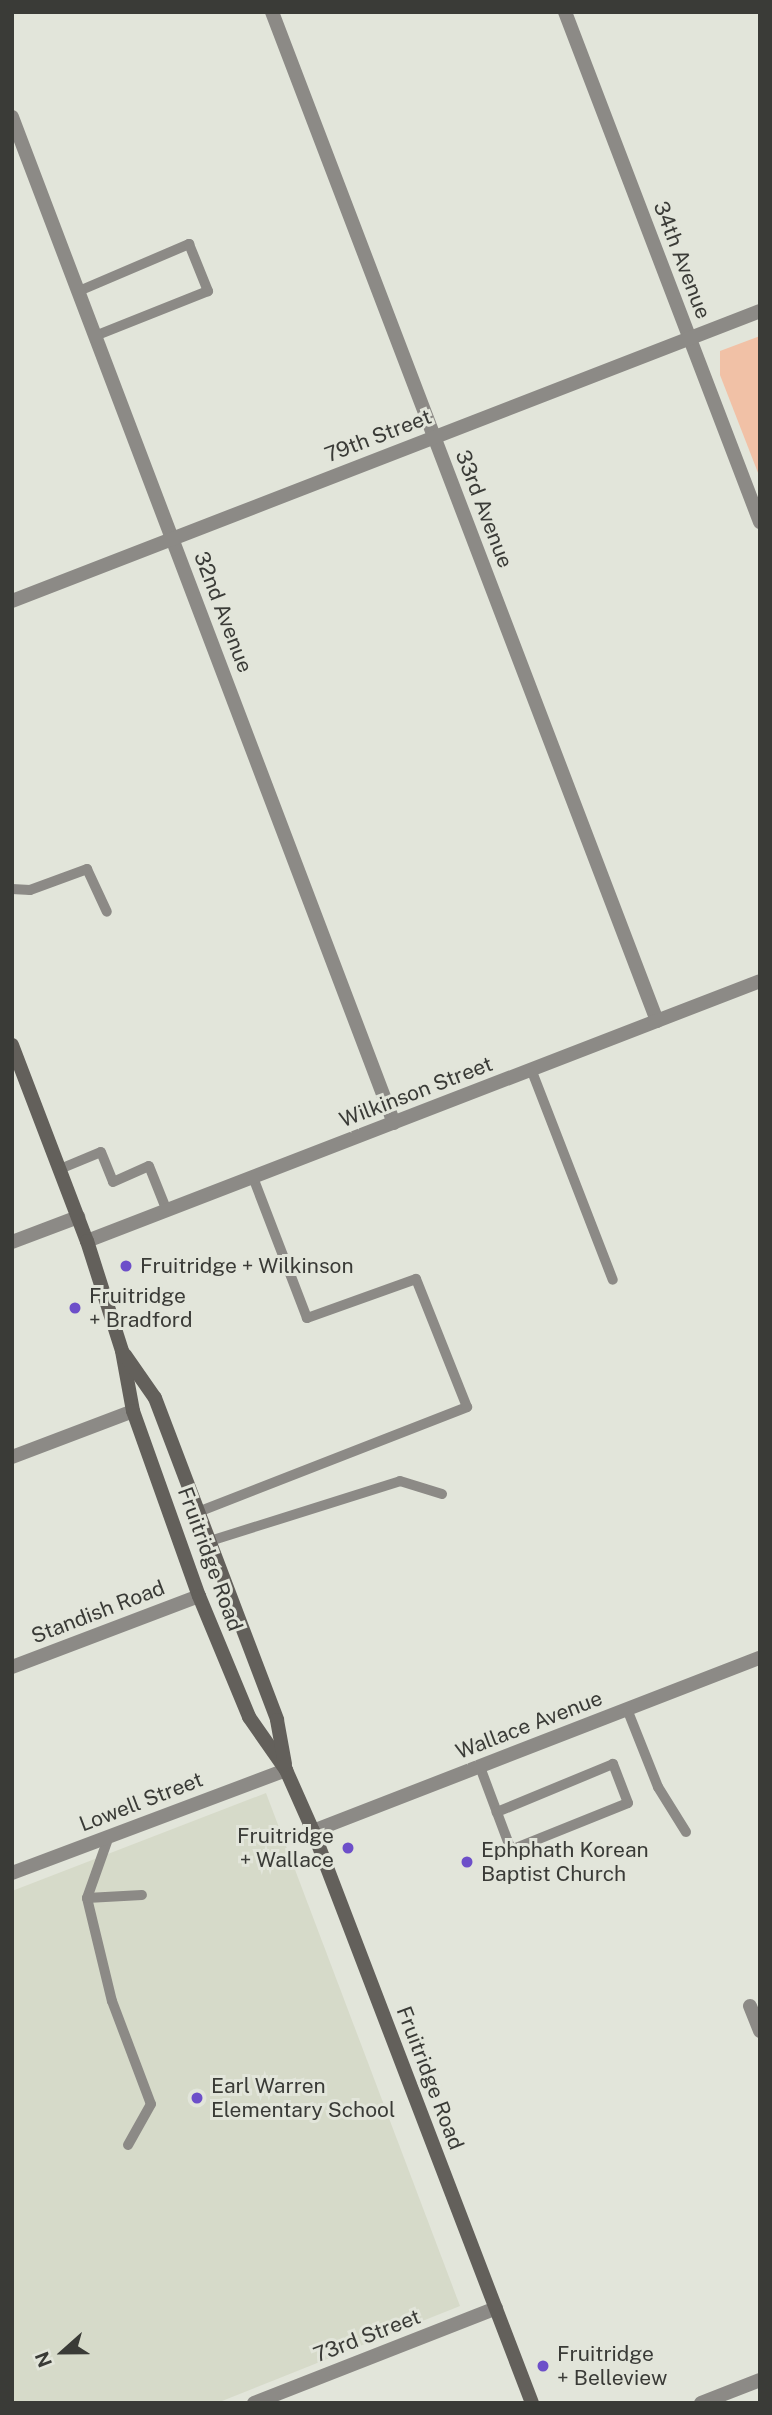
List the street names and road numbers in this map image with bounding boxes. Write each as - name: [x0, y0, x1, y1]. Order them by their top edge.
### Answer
- street label: 34th Avenue: [648, 198, 716, 322]
- street label: 79th Street: [321, 404, 435, 468]
- street label: 33rd Avenue: [450, 447, 518, 571]
- street label: 32nd Avenue: [188, 548, 258, 676]
- street label: Wilkinson Street: [336, 1051, 496, 1133]
- street label: Fruitridge Road: [172, 1483, 248, 1635]
- street label: Standish Road: [28, 1575, 168, 1649]
- street label: Wallace Avenue: [452, 1685, 606, 1765]
- street label: Lowell Street: [76, 1767, 206, 1837]
- street label: Fruitridge Road: [391, 2003, 469, 2153]
- street label: 73rd Street: [310, 2304, 424, 2368]

